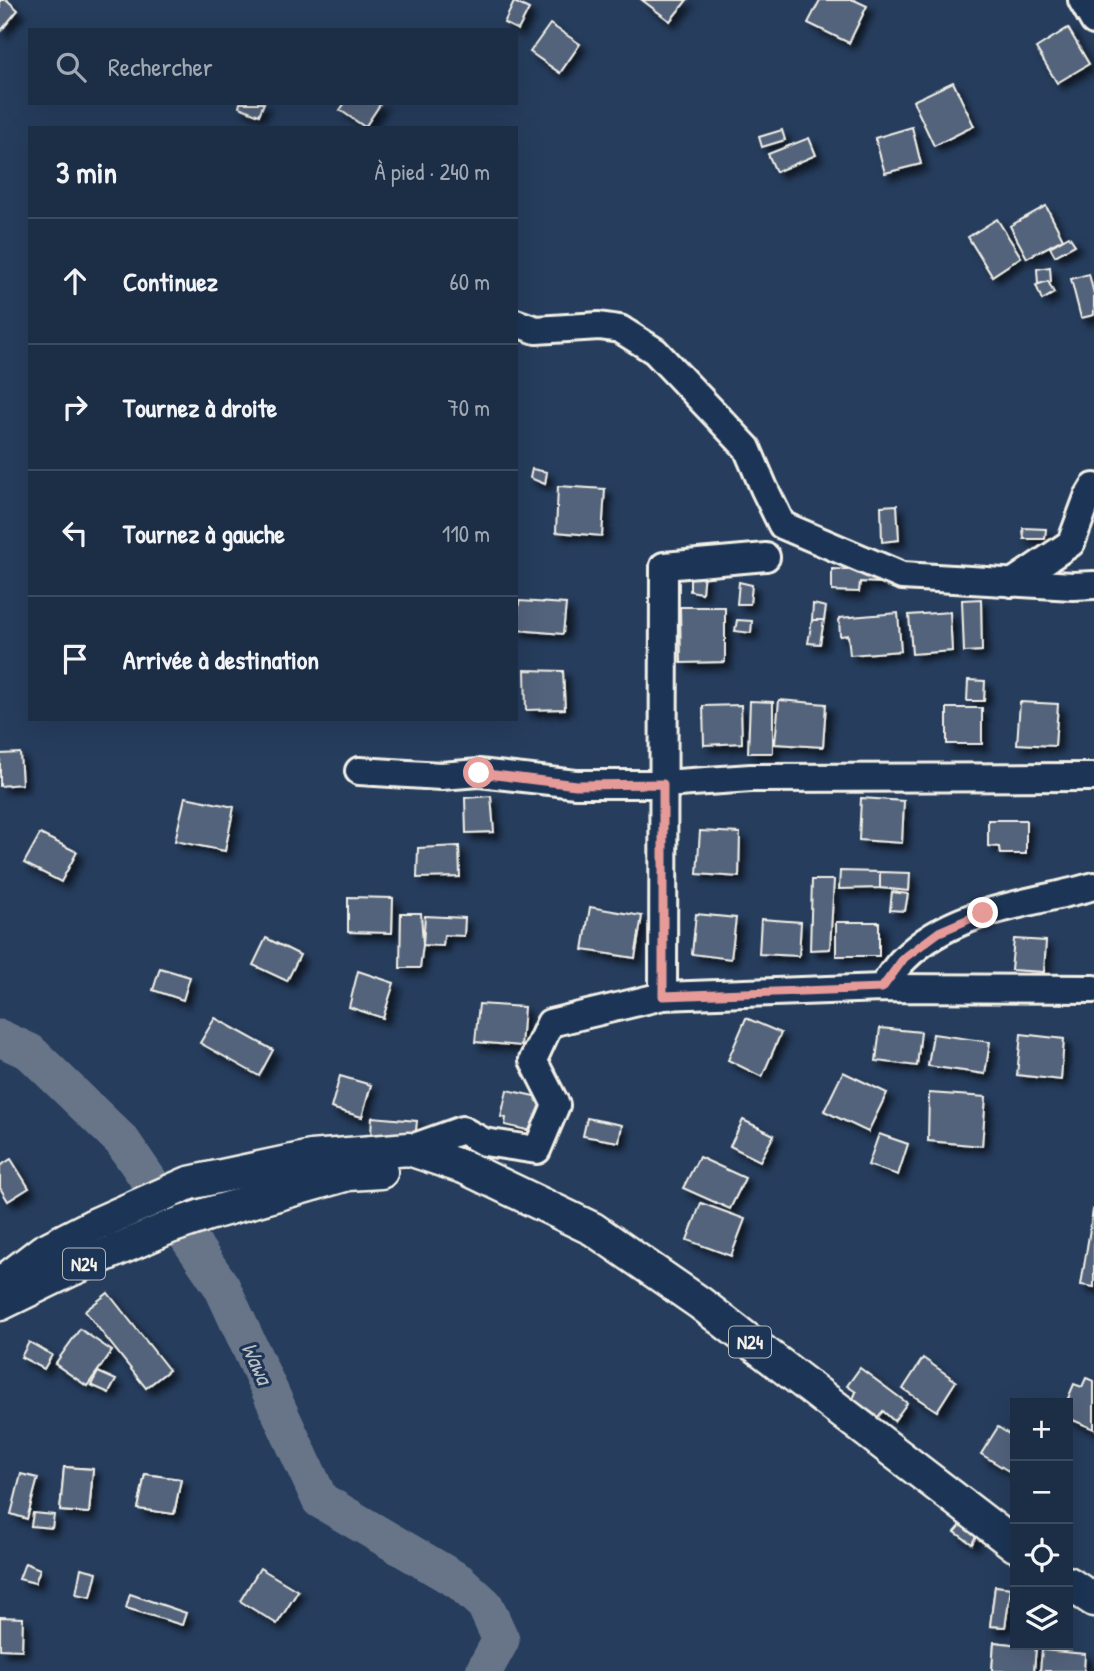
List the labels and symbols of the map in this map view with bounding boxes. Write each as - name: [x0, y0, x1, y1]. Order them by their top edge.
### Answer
- route start: [463, 757, 494, 788]
- route end: [967, 897, 998, 928]
- road number: N24: [63, 1248, 105, 1280]
- road number: N24: [729, 1326, 771, 1358]
- water label: Wawa: [234, 1337, 281, 1391]

